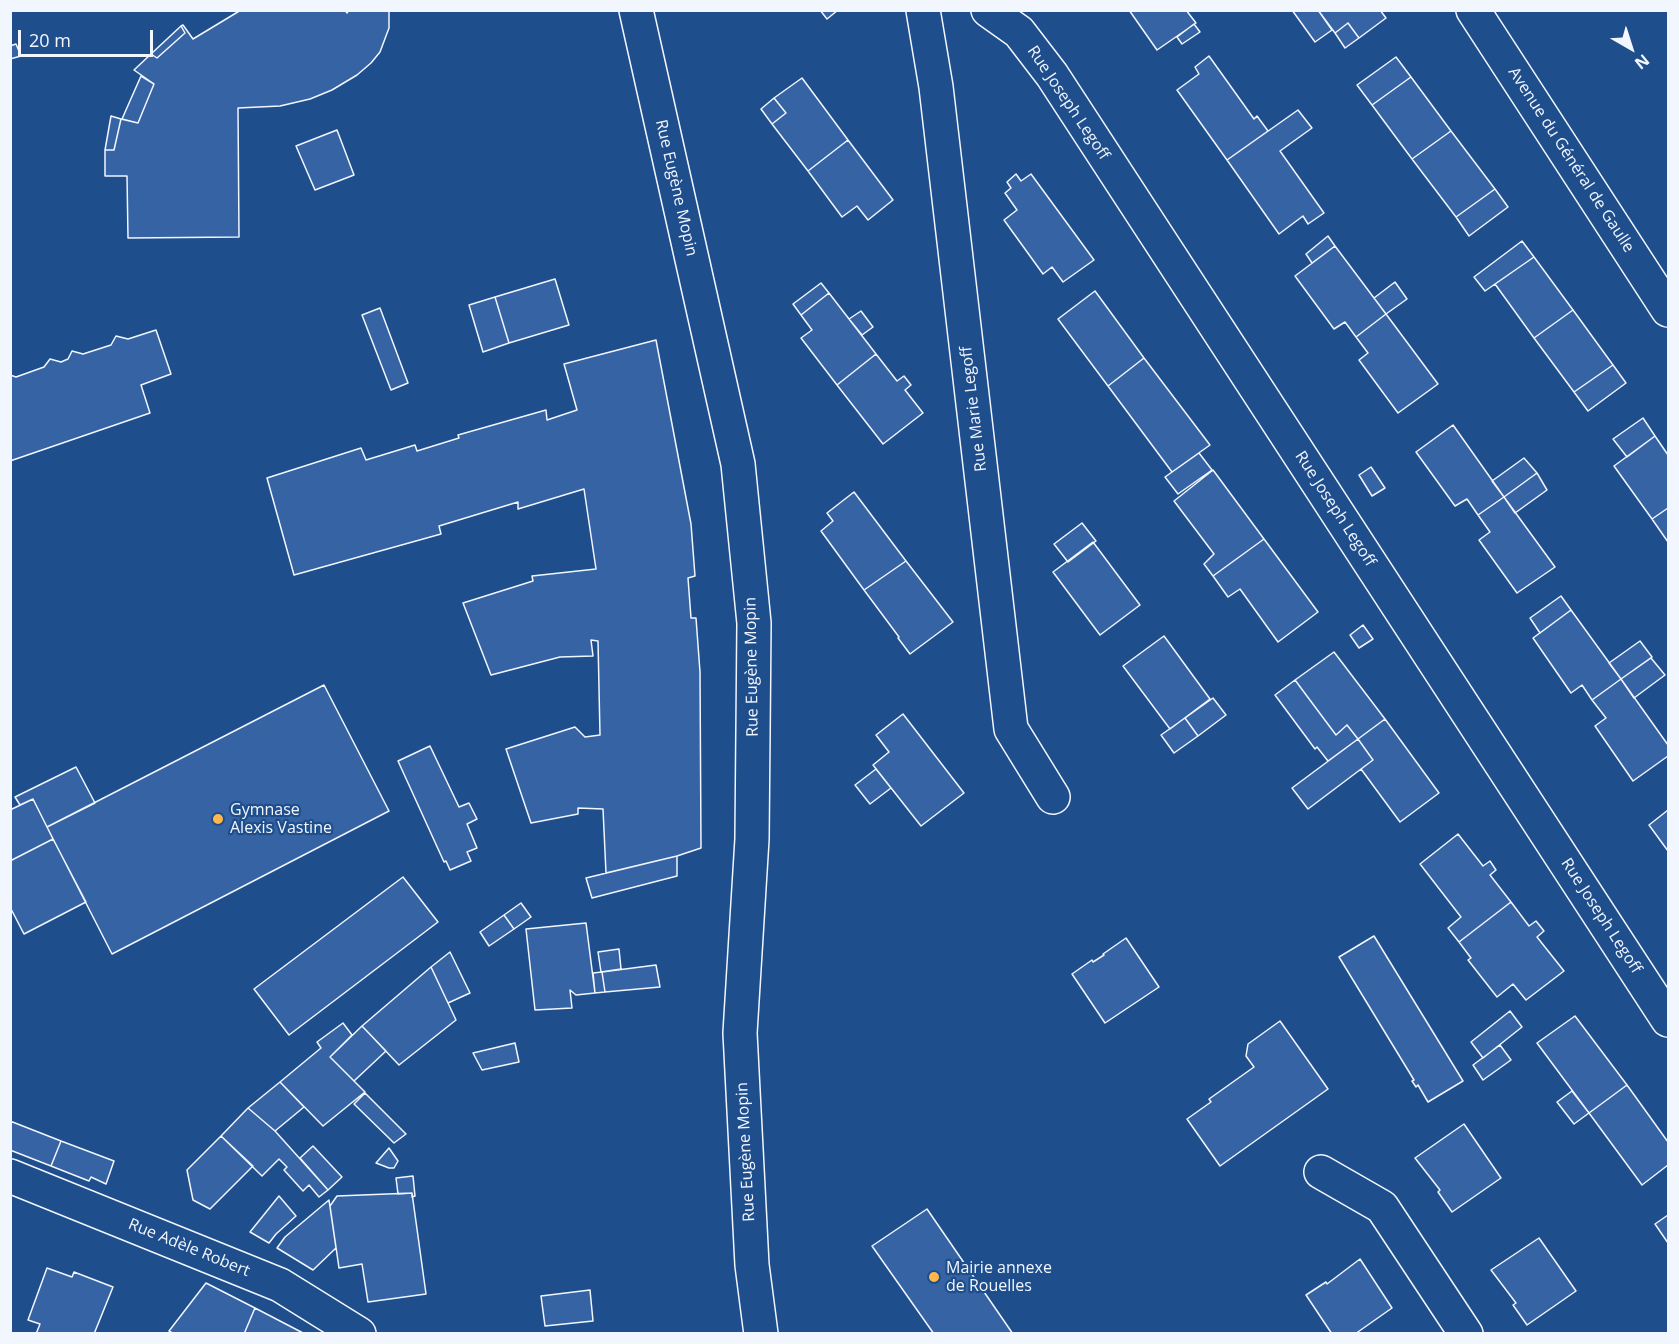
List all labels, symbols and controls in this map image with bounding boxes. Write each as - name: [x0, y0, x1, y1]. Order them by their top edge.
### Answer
- scale bar: [21, 18, 156, 56]
- north arrow: [1601, 18, 1661, 78]
- text: 20 m: [29, 28, 71, 52]
- street label: Rue Joseph Legoff: [1023, 42, 1113, 164]
- text: N: [1630, 49, 1654, 75]
- street label: Avenue du Général de Gaulle: [1504, 64, 1638, 256]
- street label: Rue Eugène Mopin: [651, 118, 701, 258]
- street label: Rue Marie Legoff: [957, 345, 991, 473]
- street label: Rue Joseph Legoff: [1291, 448, 1379, 570]
- street label: Rue Eugène Mopin: [741, 597, 763, 737]
- place label: Gymnase Alexis Vastine: [230, 800, 332, 838]
- marker: Gymnase Alexis Vastine: [211, 812, 225, 826]
- street label: Rue Joseph Legoff: [1557, 855, 1645, 977]
- street label: Rue Eugène Mopin: [733, 1082, 759, 1222]
- street label: Rue Adèle Robert: [125, 1215, 253, 1281]
- place label: Mairie annexe de Rouelles: [946, 1258, 1052, 1296]
- marker: Mairie annexe de Rouelles: [927, 1270, 941, 1284]

